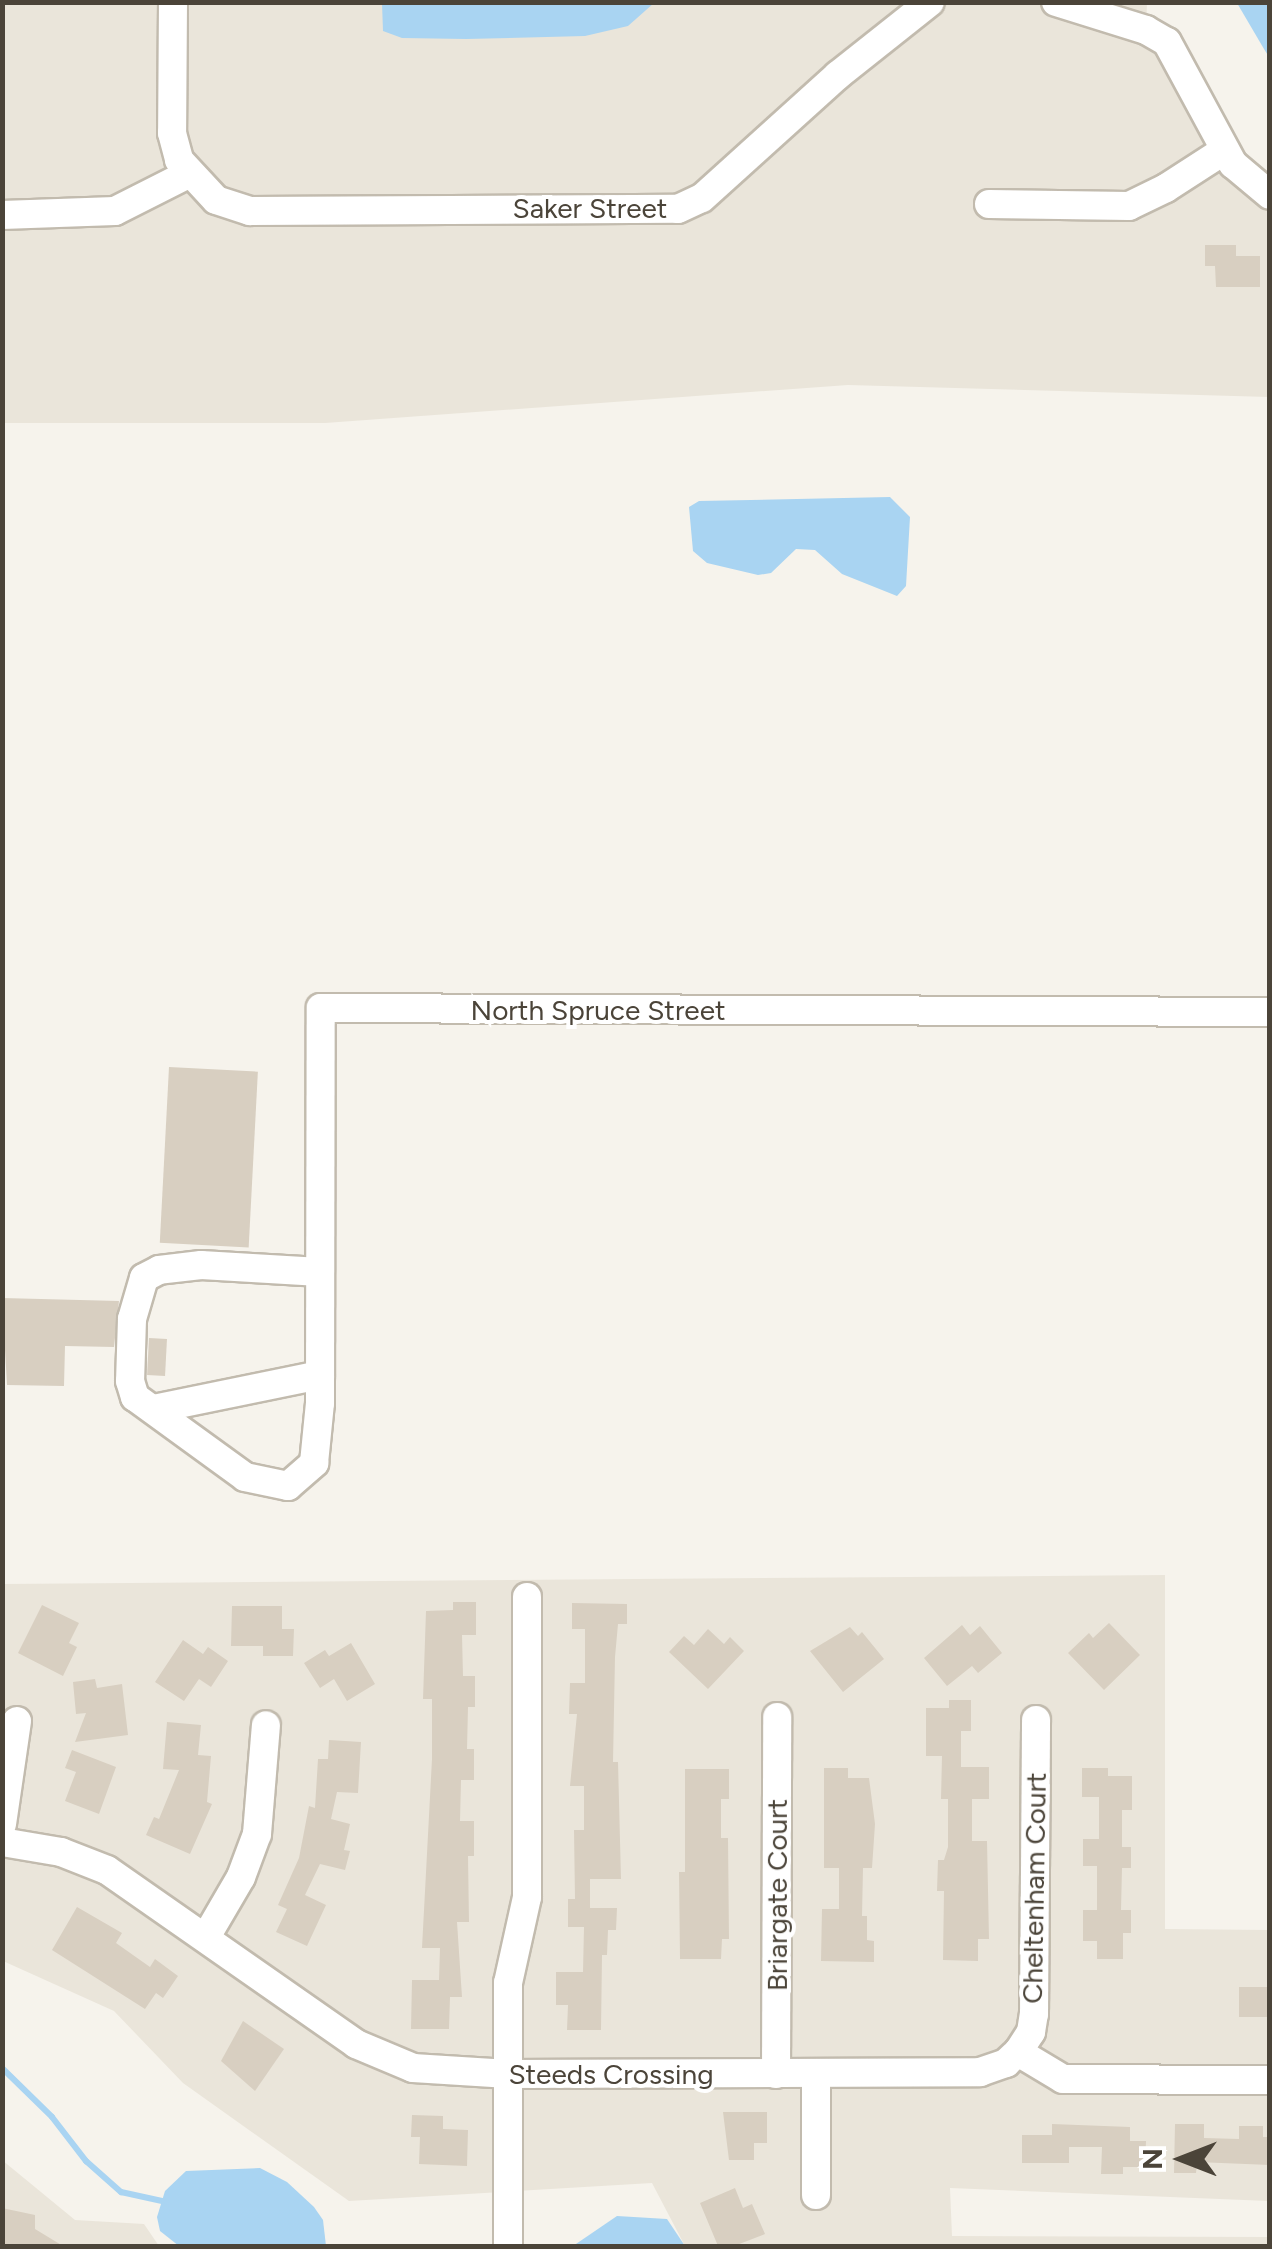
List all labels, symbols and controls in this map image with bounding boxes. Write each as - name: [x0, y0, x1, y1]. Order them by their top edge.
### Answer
- street label: Saker Street: [513, 191, 667, 225]
- street label: North Spruce Street: [470, 993, 726, 1027]
- street label: Cheltenham Court: [1015, 1772, 1053, 2004]
- street label: Briargate Court: [760, 1799, 794, 1991]
- street label: Steeds Crossing: [508, 2057, 714, 2091]
- north arrow: [1132, 2109, 1232, 2209]
- text: N: [1135, 2148, 1169, 2170]

